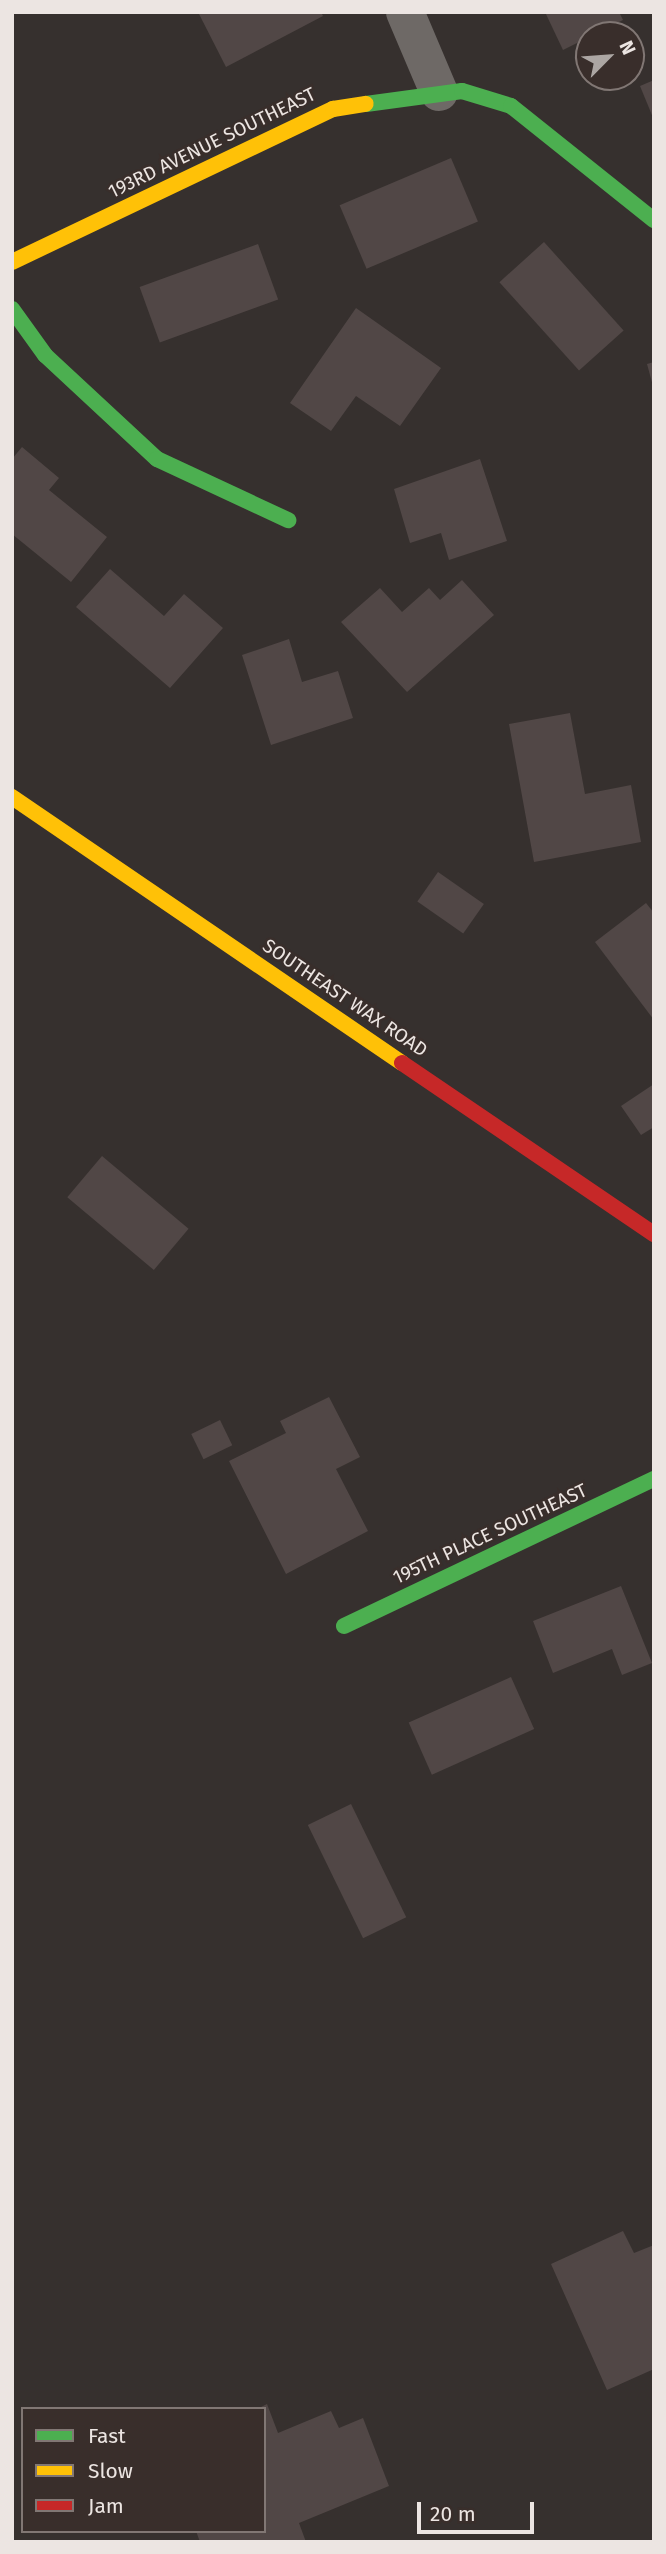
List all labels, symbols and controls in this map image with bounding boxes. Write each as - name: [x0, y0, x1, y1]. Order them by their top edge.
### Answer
- north arrow: [575, 21, 645, 91]
- text: N: [615, 37, 641, 58]
- street label: 193RD AVENUE SOUTHEAST: [105, 83, 319, 203]
- street label: SOUTHEAST WAX ROAD: [258, 934, 432, 1062]
- street label: 195TH PLACE SOUTHEAST: [389, 1479, 591, 1589]
- legend: [21, 2407, 266, 2533]
- text: Fast: [88, 2423, 126, 2449]
- text: Slow: [88, 2458, 133, 2484]
- scale bar: [421, 2488, 538, 2532]
- text: Jam: [88, 2493, 124, 2519]
- text: 20 m: [430, 2501, 476, 2527]

